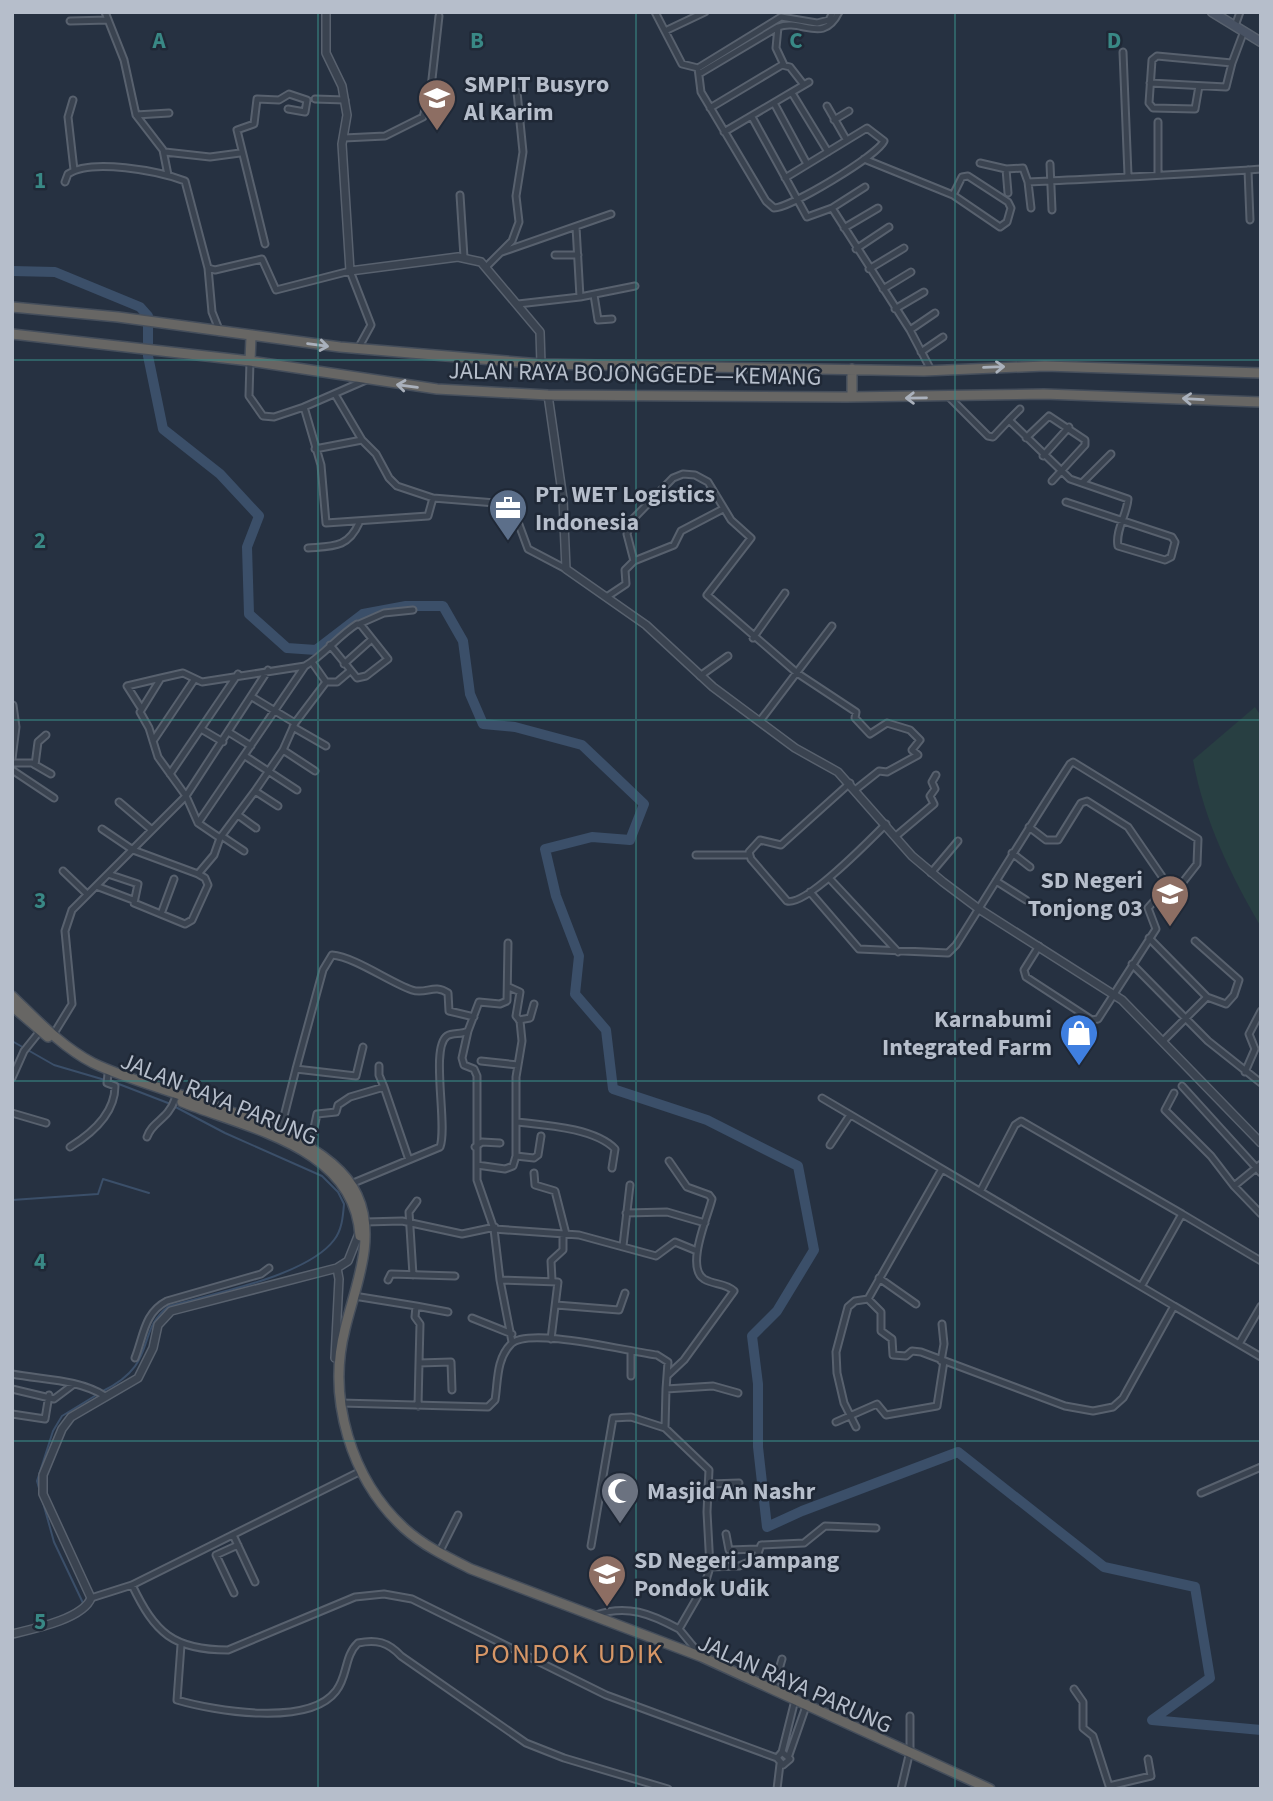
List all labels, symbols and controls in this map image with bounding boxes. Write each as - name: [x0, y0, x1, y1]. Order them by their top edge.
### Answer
- text: A: [151, 24, 166, 57]
- text: B: [470, 24, 484, 57]
- text: C: [789, 24, 803, 57]
- text: D: [1107, 24, 1121, 57]
- place label: SMPIT Busyro Al Karim: [463, 67, 609, 130]
- school or university icon: SMPIT Busyro Al Karim: [416, 77, 458, 132]
- text: 1: [34, 164, 46, 197]
- one-way arrow: [307, 338, 329, 351]
- street label: JALAN RAYA BOJONGGEDE—KEMANG: [448, 353, 822, 395]
- one-way arrow: [982, 361, 1005, 374]
- one-way arrow: [396, 379, 419, 392]
- one-way arrow: [905, 391, 928, 404]
- one-way arrow: [1181, 393, 1204, 406]
- place label: PT. WET Logistics Indonesia: [535, 477, 715, 540]
- office icon: PT. WET Logistics Indonesia: [487, 487, 529, 542]
- text: 2: [34, 524, 46, 557]
- place label: SD Negeri Tonjong 03: [1028, 863, 1143, 926]
- school or university icon: SD Negeri Tonjong 03: [1149, 873, 1191, 928]
- text: 3: [34, 884, 46, 917]
- place label: Karnabumi Integrated Farm: [882, 1002, 1052, 1065]
- shop icon: Karnabumi Integrated Farm: [1058, 1012, 1100, 1067]
- street label: JALAN RAYA PARUNG: [115, 1043, 323, 1155]
- text: 4: [34, 1245, 46, 1278]
- mosque icon: Masjid An Nashr: [599, 1470, 641, 1525]
- place label: Masjid An Nashr: [647, 1474, 816, 1509]
- place label: SD Negeri Jampang Pondok Udik: [634, 1543, 840, 1606]
- school or university icon: SD Negeri Jampang Pondok Udik: [586, 1553, 628, 1608]
- text: 5: [34, 1605, 46, 1638]
- street label: JALAN RAYA PARUNG: [692, 1625, 898, 1743]
- district label: PONDOK UDIK: [473, 1634, 665, 1674]

